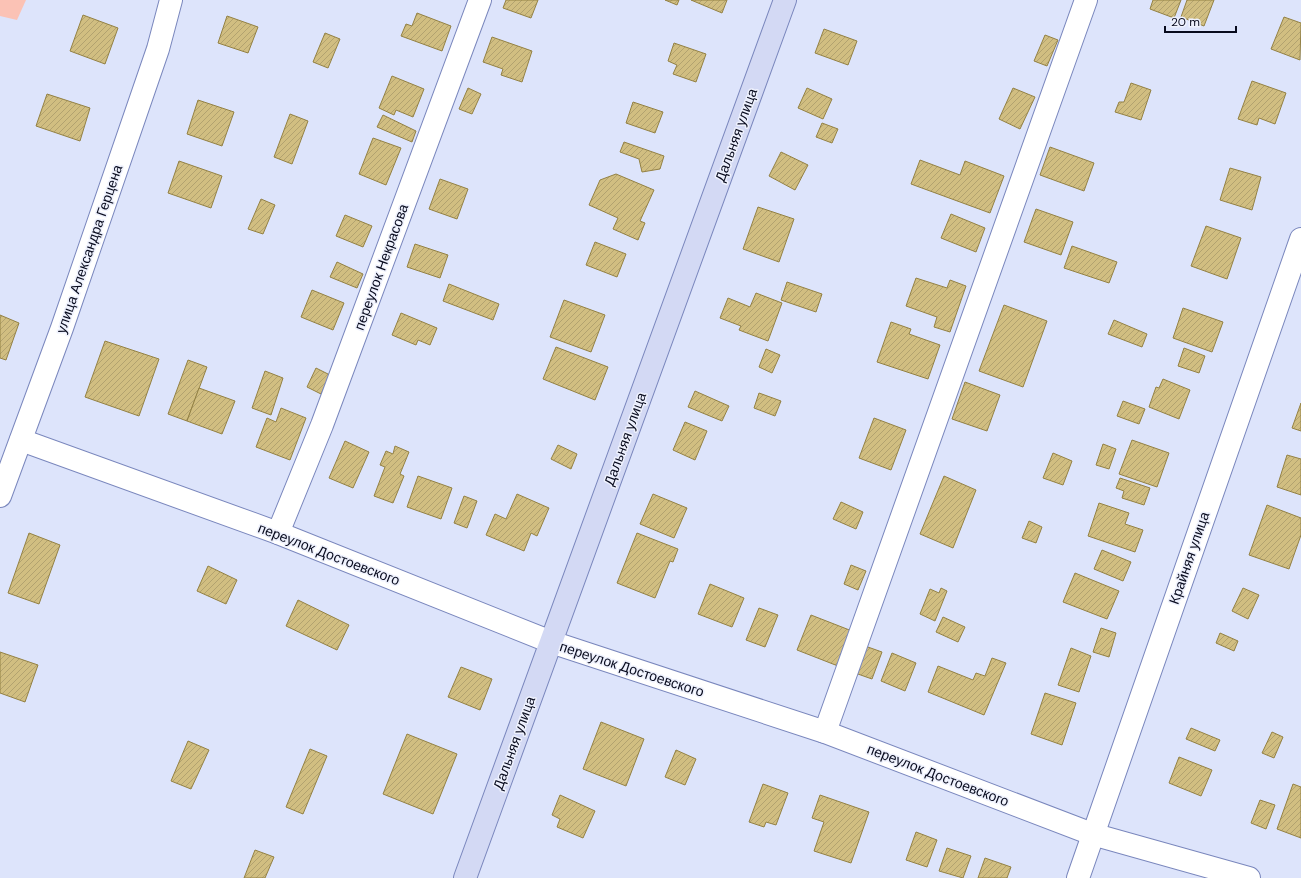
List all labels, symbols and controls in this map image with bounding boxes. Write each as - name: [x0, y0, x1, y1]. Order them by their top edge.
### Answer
- scale bar: [1165, 8, 1236, 34]
- text: 20 m: [1171, 14, 1200, 30]
- street label: Дальняя улица: [711, 86, 761, 184]
- street label: улица Александра Герцена: [52, 162, 126, 336]
- street label: переулок Некрасова: [350, 201, 412, 333]
- street label: Дальняя улица: [600, 390, 650, 488]
- street label: Крайняя улица: [1165, 509, 1213, 607]
- street label: переулок Достоевского: [255, 519, 403, 589]
- street label: переулок Достоевского: [558, 637, 707, 701]
- street label: Дальняя улица: [489, 694, 539, 792]
- street label: переулок Достоевского: [864, 740, 1012, 810]

